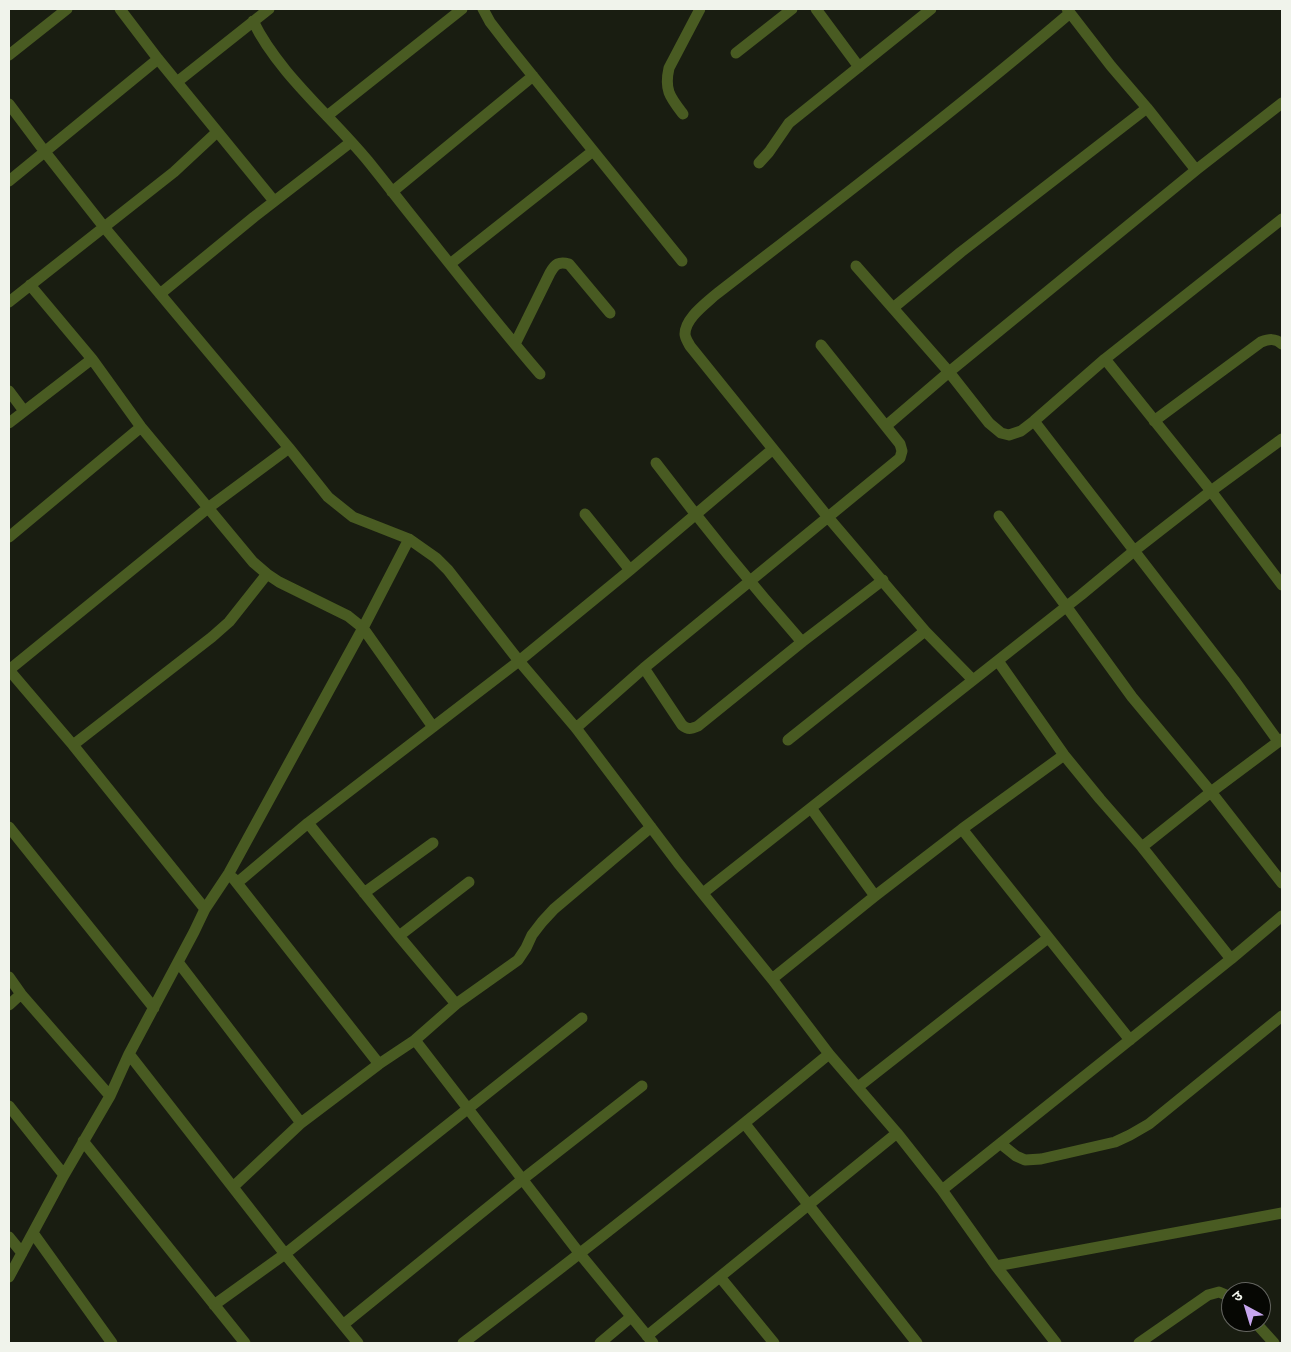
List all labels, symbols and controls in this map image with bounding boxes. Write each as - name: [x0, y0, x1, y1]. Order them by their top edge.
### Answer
- north arrow: [1221, 1282, 1271, 1332]
- text: उ: [1228, 1287, 1246, 1306]

